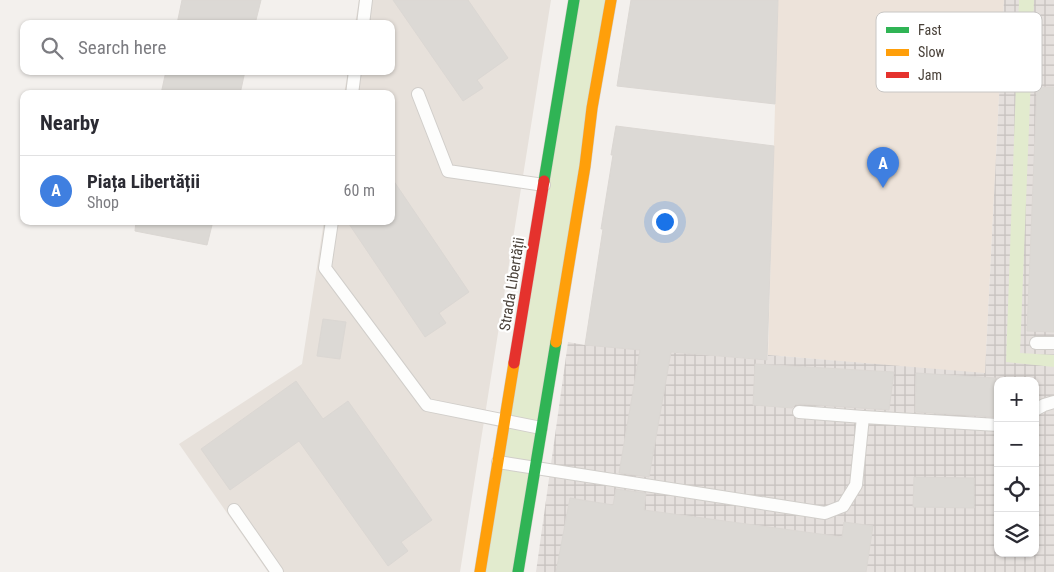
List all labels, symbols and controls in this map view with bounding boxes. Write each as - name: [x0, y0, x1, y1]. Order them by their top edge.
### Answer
- legend: [876, 12, 1042, 92]
- search box: [20, 20, 395, 75]
- text: Fast: [918, 22, 942, 38]
- icon: search: [38, 34, 66, 62]
- text: Search here: [78, 36, 166, 59]
- text: Slow: [918, 44, 945, 60]
- text: Jam: [918, 67, 942, 83]
- text: Nearby: [40, 111, 99, 135]
- pin: A: [867, 147, 899, 188]
- text: Piața Libertății: [87, 170, 200, 193]
- text: A: [51, 181, 61, 200]
- text: 60 m: [343, 181, 375, 200]
- text: Shop: [87, 193, 119, 212]
- your location: [652, 209, 678, 235]
- street label: Strada Libertății: [496, 236, 528, 332]
- map controls: [994, 377, 1039, 557]
- button: +: [994, 377, 1039, 422]
- button: −: [994, 422, 1039, 467]
- button: locate: [994, 467, 1039, 512]
- button: layers: [994, 512, 1039, 557]

